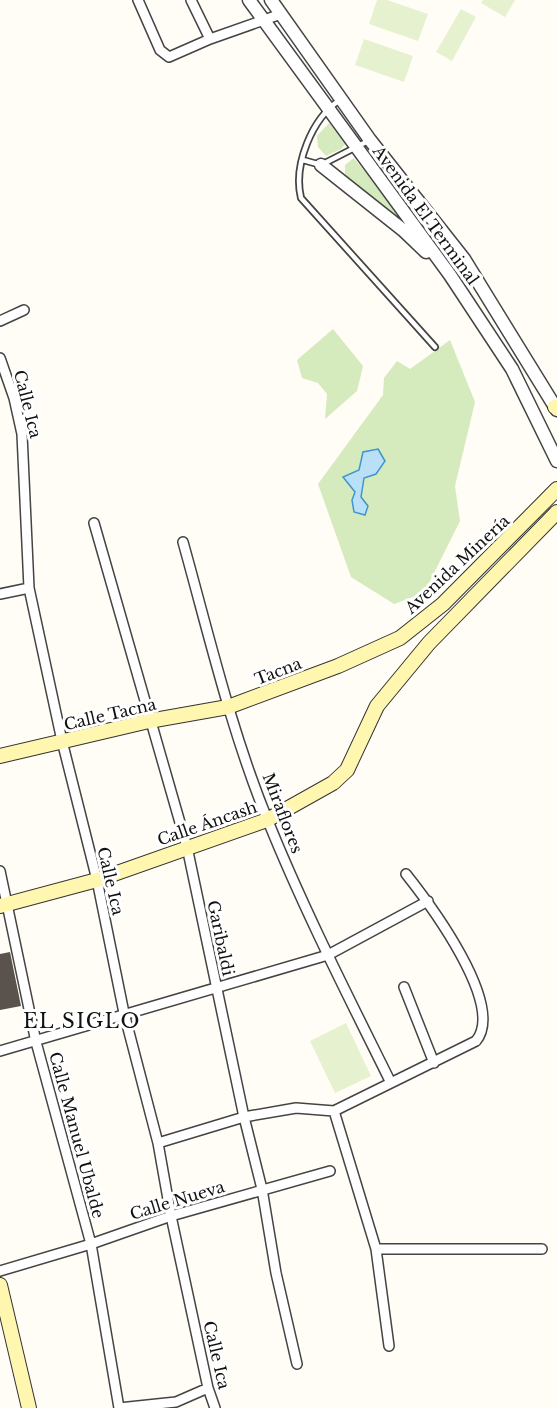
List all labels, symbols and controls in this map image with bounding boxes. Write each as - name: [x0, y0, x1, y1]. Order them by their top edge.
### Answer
- street label: Avenida El Terminal: [368, 141, 483, 288]
- street label: Calle Ica: [10, 368, 46, 440]
- street label: Avenida Minería: [400, 510, 514, 618]
- street label: Tacna: [252, 653, 304, 689]
- street label: Calle Tacna: [62, 694, 158, 734]
- street label: Miraflores: [259, 770, 307, 856]
- street label: Calle Áncash: [154, 797, 260, 849]
- street label: Calle Ica: [93, 845, 129, 917]
- street label: Garibaldi: [203, 898, 239, 978]
- district label: EL SIGLO: [23, 1009, 141, 1033]
- street label: Calle Manuel Ubalde: [45, 1050, 109, 1220]
- street label: Calle Nueva: [127, 1176, 227, 1224]
- street label: Calle Ica: [199, 1319, 235, 1391]

